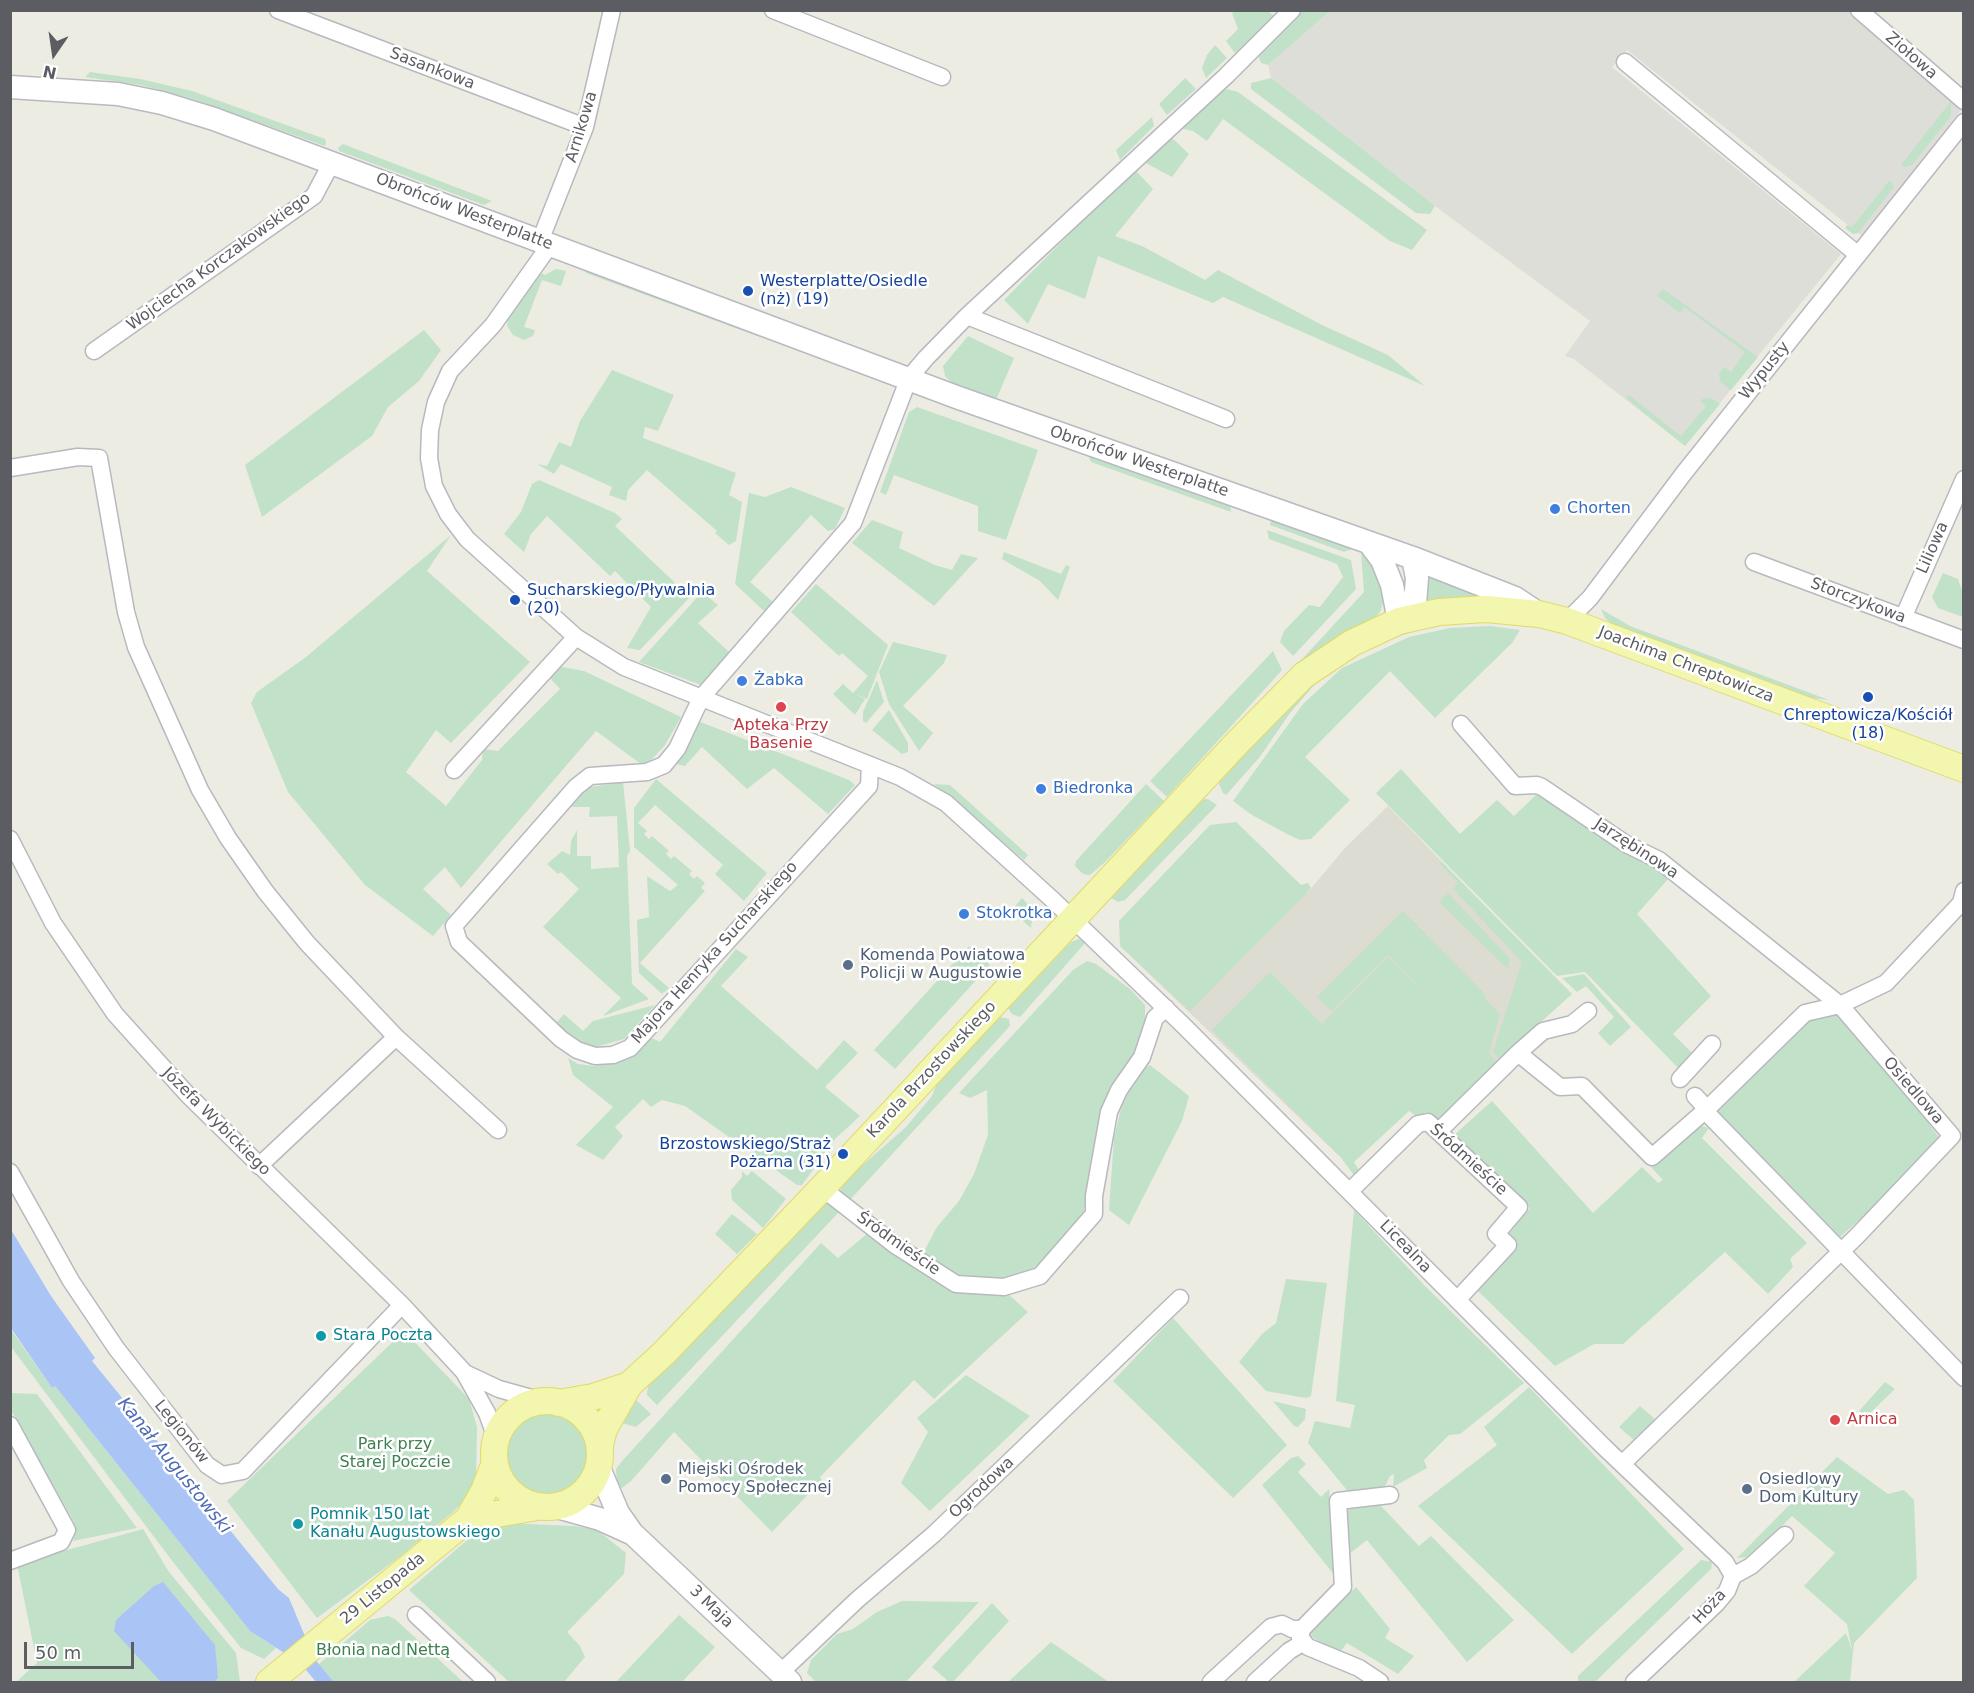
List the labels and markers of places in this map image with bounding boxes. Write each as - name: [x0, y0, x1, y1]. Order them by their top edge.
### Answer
- place label: Westerplatte/Osiedle (nż) (19): [760, 272, 928, 310]
- marker: Westerplatte/Osiedle (nż) (19): [741, 284, 755, 298]
- place label: Chorten: [1567, 499, 1631, 519]
- marker: Chorten: [1548, 502, 1562, 516]
- place label: Sucharskiego/Pływalnia (20): [527, 581, 715, 619]
- marker: Sucharskiego/Pływalnia (20): [508, 593, 522, 607]
- place label: Żabka: [754, 671, 804, 691]
- marker: Żabka: [735, 674, 749, 688]
- marker: Chreptowicza/Kościół (18): [1861, 690, 1875, 704]
- marker: Apteka Przy Basenie: [774, 700, 788, 714]
- place label: Chreptowicza/Kościół (18): [1784, 706, 1952, 744]
- place label: Apteka Przy Basenie: [734, 716, 828, 754]
- place label: Biedronka: [1053, 779, 1133, 799]
- marker: Biedronka: [1034, 782, 1048, 796]
- place label: Stokrotka: [976, 904, 1053, 924]
- marker: Stokrotka: [957, 907, 971, 921]
- place label: Komenda Powiatowa Policji w Augustowie: [860, 946, 1025, 984]
- marker: Komenda Powiatowa Policji w Augustowie: [841, 958, 855, 972]
- place label: Brzostowskiego/Straż Pożarna (31): [659, 1135, 831, 1173]
- marker: Brzostowskiego/Straż Pożarna (31): [836, 1147, 850, 1161]
- place label: Stara Poczta: [333, 1326, 433, 1346]
- marker: Stara Poczta: [314, 1329, 328, 1343]
- place label: Arnica: [1847, 1410, 1897, 1430]
- marker: Arnica: [1828, 1413, 1842, 1427]
- place label: Miejski Ośrodek Pomocy Społecznej: [678, 1460, 832, 1498]
- place label: Osiedlowy Dom Kultury: [1759, 1470, 1859, 1508]
- marker: Miejski Ośrodek Pomocy Społecznej: [659, 1472, 673, 1486]
- marker: Osiedlowy Dom Kultury: [1740, 1482, 1754, 1496]
- place label: Pomnik 150 lat Kanału Augustowskiego: [310, 1505, 500, 1543]
- marker: Pomnik 150 lat Kanału Augustowskiego: [291, 1517, 305, 1531]

